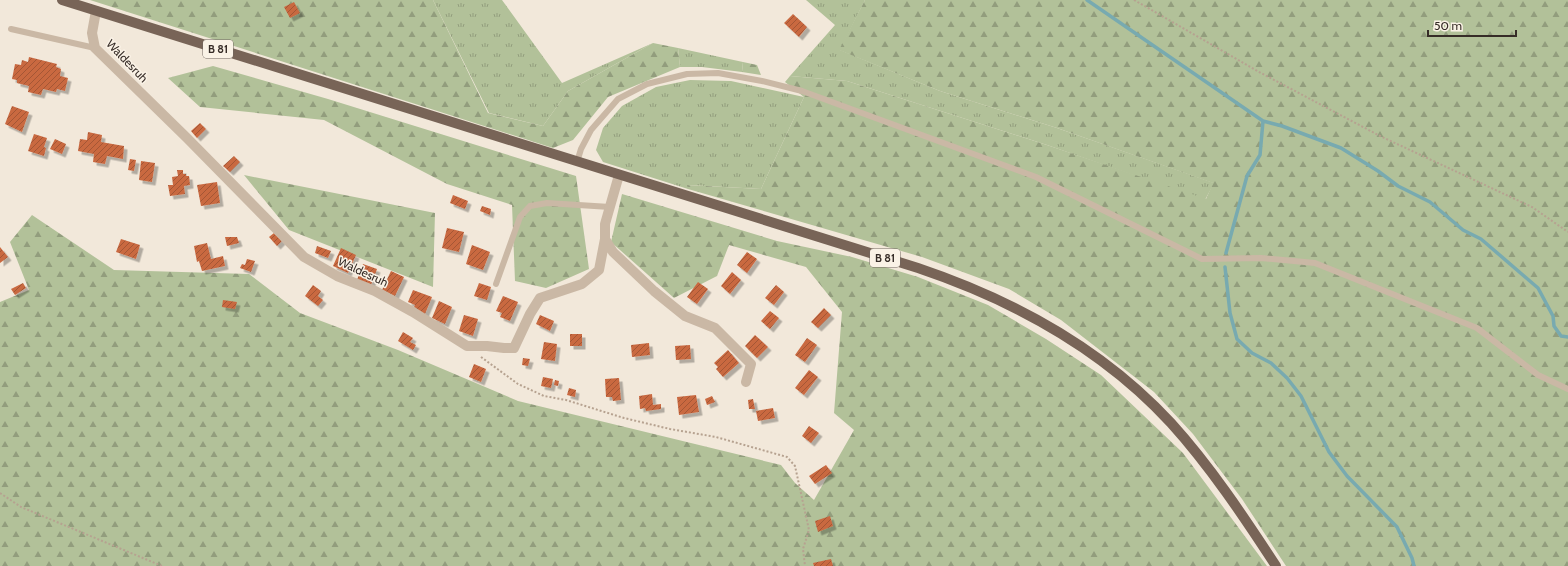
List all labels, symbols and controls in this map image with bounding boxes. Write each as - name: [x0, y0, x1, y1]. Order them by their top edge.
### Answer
- scale bar: [1428, 12, 1516, 38]
- text: 50 m: [1434, 18, 1462, 33]
- street label: Waldesruh: [103, 36, 151, 85]
- road number: B 81: [203, 40, 233, 58]
- road number: B 81: [870, 249, 900, 267]
- street label: Waldesruh: [336, 253, 391, 290]

